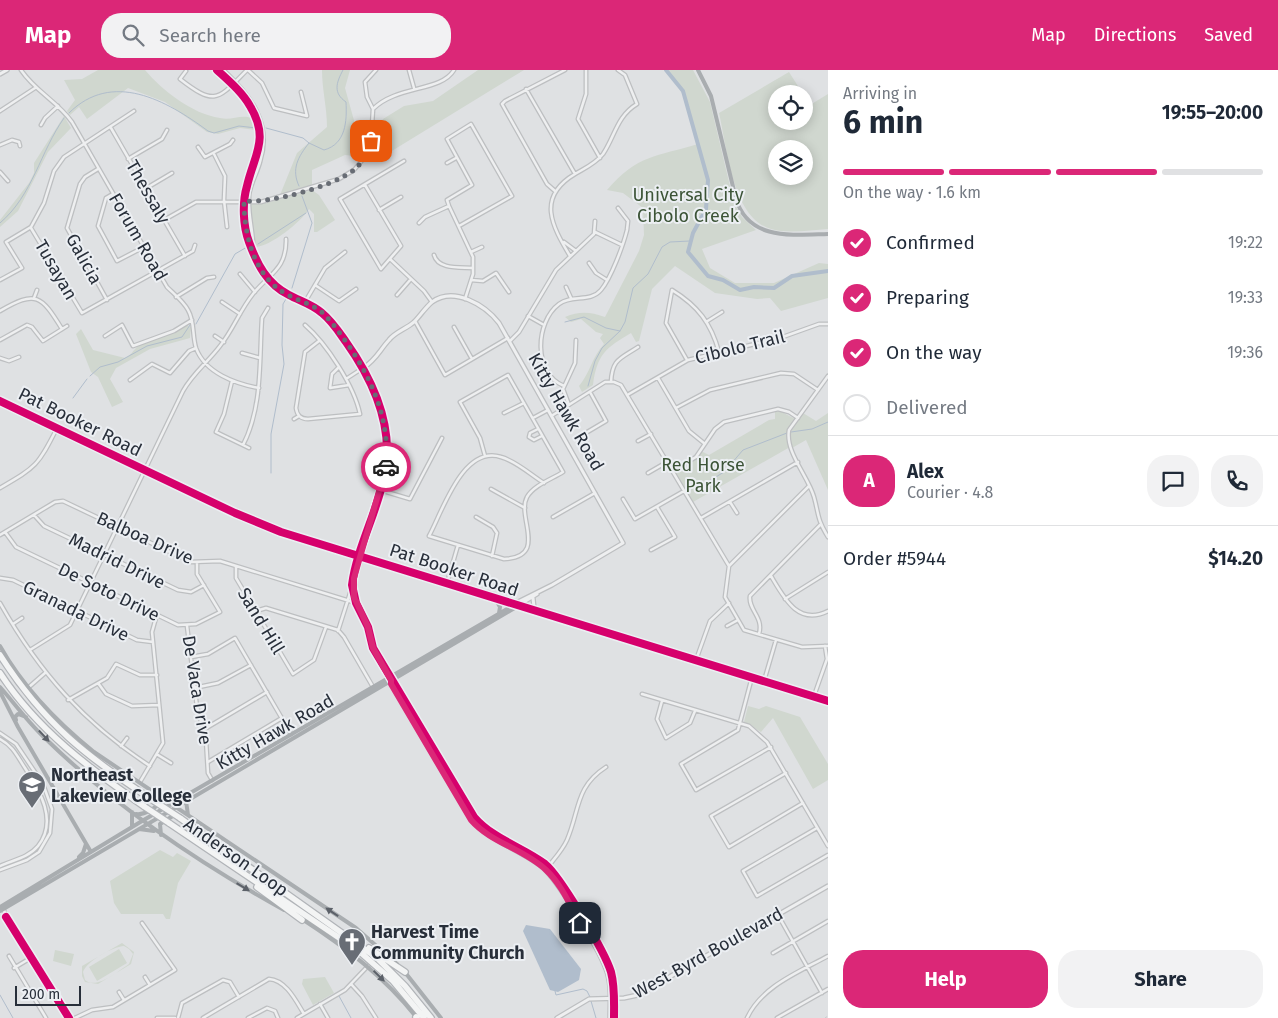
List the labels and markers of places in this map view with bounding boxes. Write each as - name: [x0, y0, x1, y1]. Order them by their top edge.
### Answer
- pin: [350, 120, 392, 162]
- place label: Northeast Lakeview College: [51, 764, 192, 807]
- school or university icon: Northeast Lakeview College: [17, 770, 47, 809]
- pin: [559, 902, 601, 944]
- place label: Harvest Time Community Church: [371, 921, 525, 964]
- church icon: Harvest Time Community Church: [337, 927, 367, 966]

